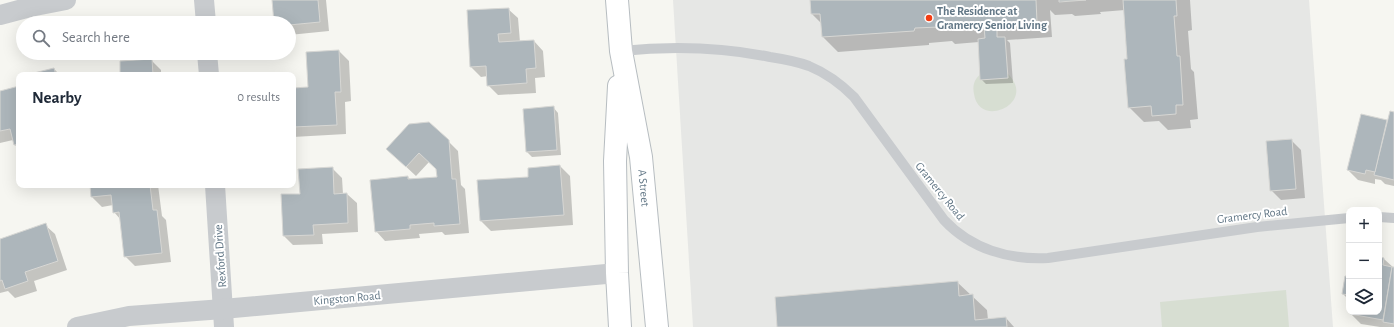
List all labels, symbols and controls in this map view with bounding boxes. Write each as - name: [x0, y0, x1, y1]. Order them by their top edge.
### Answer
- place label: The Residence at Gramercy Senior Living: [937, 5, 1048, 32]
- marker: The Residence at Gramercy Senior Living: [924, 13, 934, 23]
- search box: [16, 16, 296, 60]
- icon: search: [30, 27, 52, 49]
- text: Search here: [62, 30, 130, 45]
- text: Nearby: [32, 89, 82, 106]
- text: 0 results: [237, 91, 280, 104]
- street label: Gramercy Road: [912, 160, 967, 223]
- street label: A Street: [636, 169, 652, 207]
- street label: Gramercy Road: [1216, 205, 1288, 226]
- map controls: [1346, 207, 1382, 315]
- button: +: [1346, 207, 1382, 243]
- street label: Rexford Drive: [212, 224, 228, 288]
- button: −: [1346, 243, 1382, 279]
- button: layers: [1346, 279, 1382, 315]
- street label: Kingston Road: [313, 289, 381, 307]

